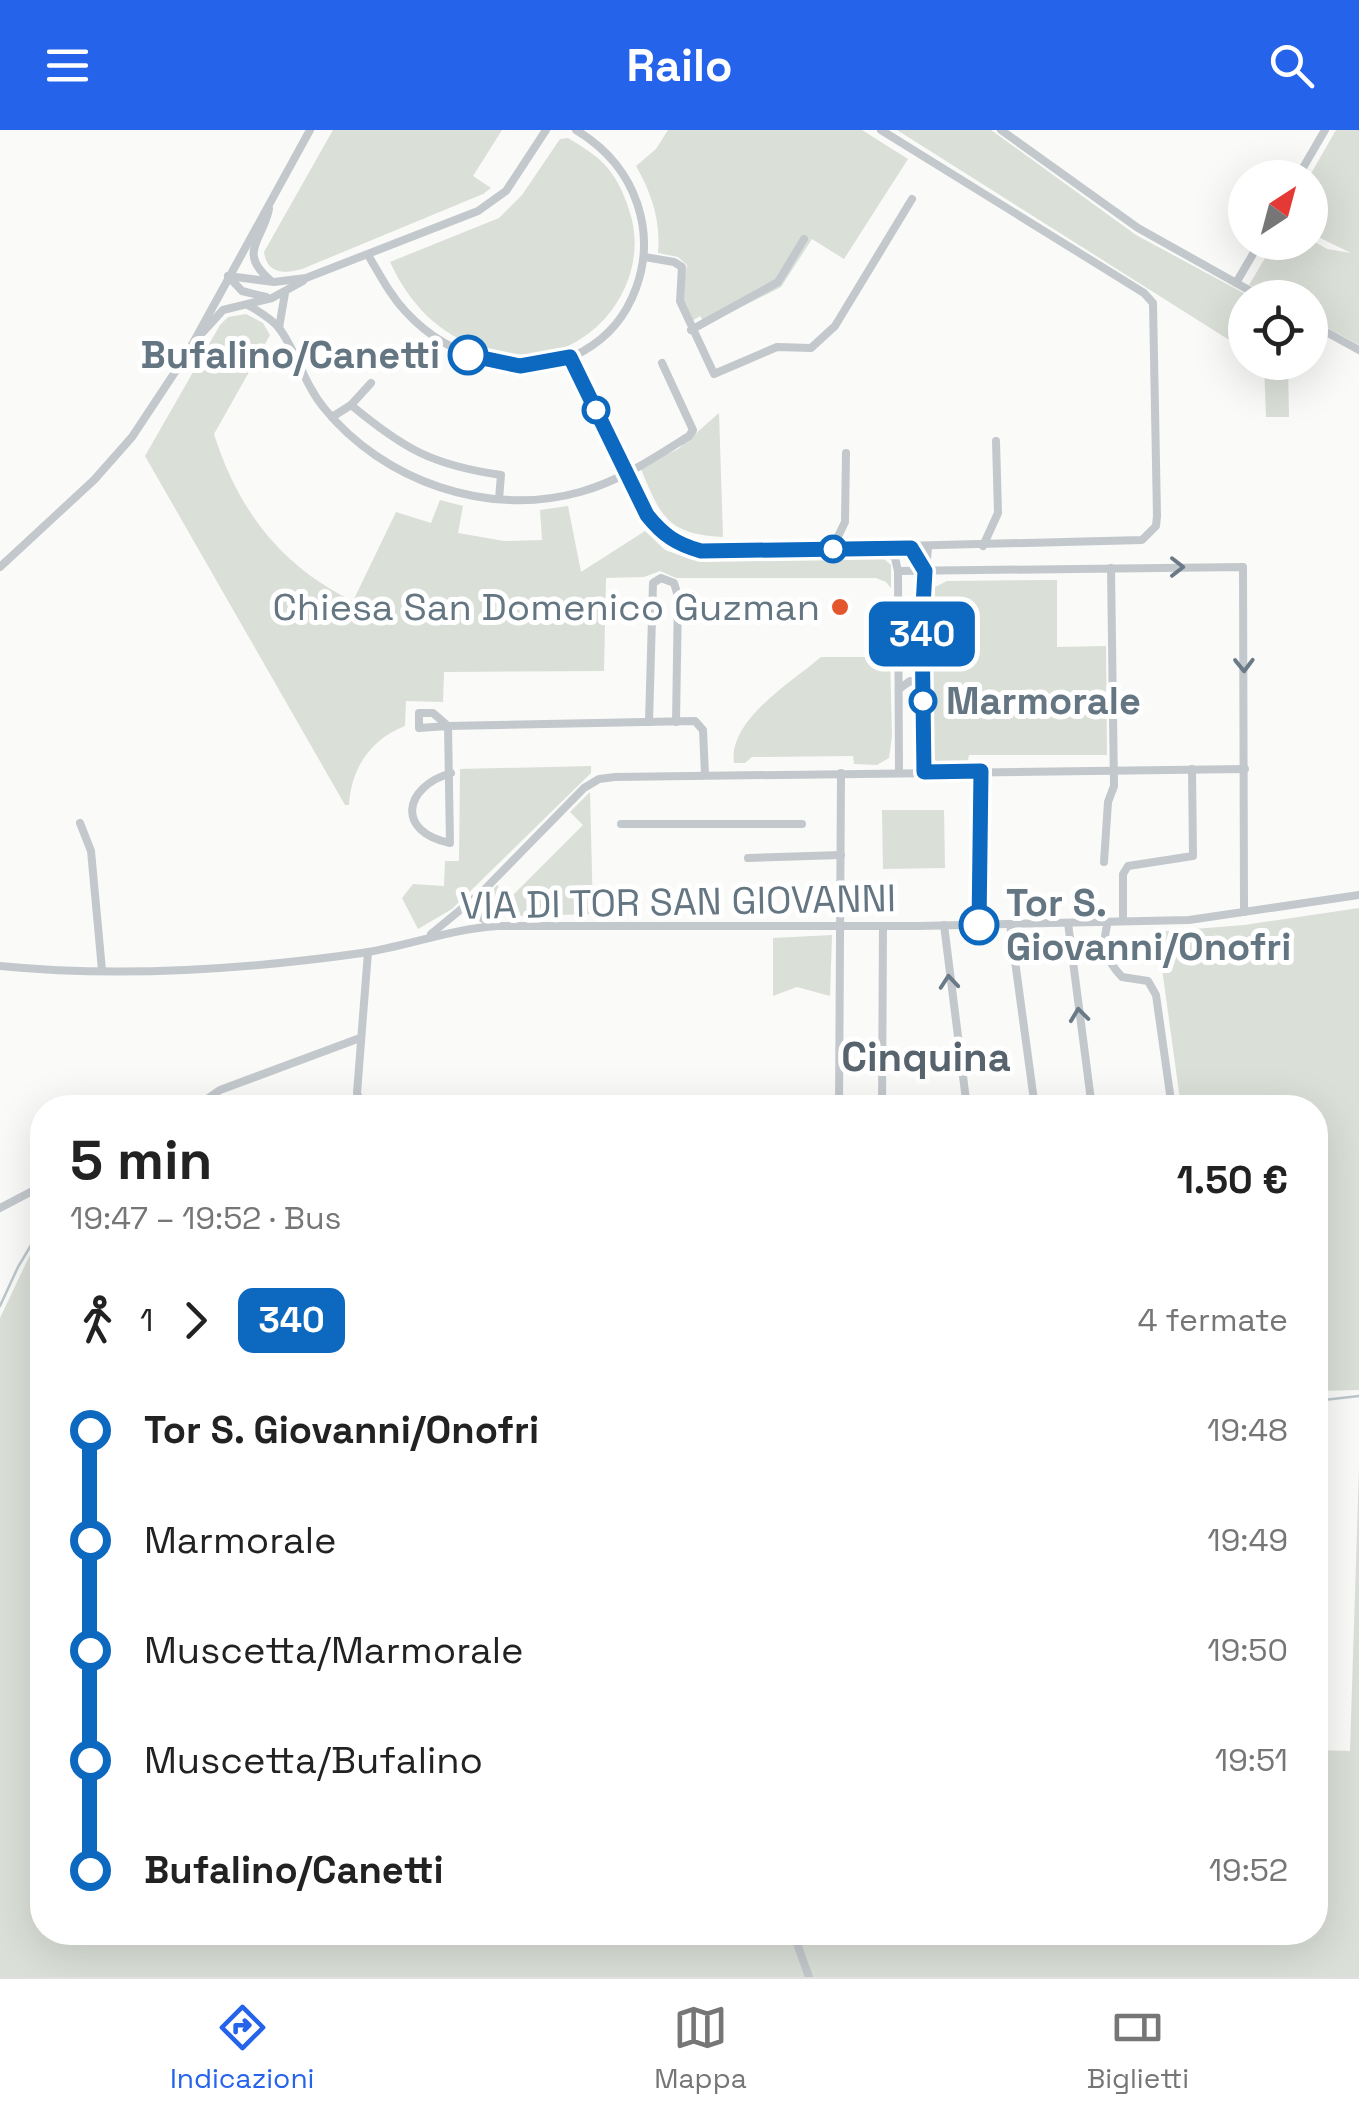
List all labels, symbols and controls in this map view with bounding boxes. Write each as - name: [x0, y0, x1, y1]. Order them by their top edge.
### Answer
- text: Railo: [627, 37, 732, 94]
- icon: menu: [40, 38, 95, 93]
- icon: search: [1264, 38, 1319, 93]
- north arrow: [1228, 160, 1328, 260]
- map controls: [1228, 160, 1328, 380]
- button: locate: [1228, 280, 1328, 380]
- place label: Bufalino/Canetti: [140, 331, 440, 379]
- marker: Bufalino/Canetti: [449, 336, 487, 374]
- unlabelled marker: [583, 397, 609, 423]
- unlabelled marker: [820, 536, 846, 562]
- one-way arrow: [1169, 557, 1185, 578]
- place label: Chiesa San Domenico Guzman: [272, 583, 820, 631]
- marker: Chiesa San Domenico Guzman: [829, 596, 851, 618]
- line badge: 340: [864, 602, 980, 666]
- text: 340: [889, 612, 955, 656]
- one-way arrow: [1233, 657, 1254, 673]
- place label: Marmorale: [946, 677, 1141, 725]
- marker: Marmorale: [910, 688, 936, 714]
- street label: VIA DI TOR SAN GIOVANNI: [460, 874, 896, 930]
- place label: Tor S. Giovanni/Onofri: [1006, 879, 1291, 971]
- marker: Tor S. Giovanni/Onofri: [960, 906, 998, 944]
- one-way arrow: [939, 973, 961, 989]
- one-way arrow: [1069, 1007, 1090, 1024]
- district label: Cinquina: [841, 1032, 1011, 1083]
- text: 5 min: [70, 1125, 212, 1195]
- text: 1.50 €: [1177, 1156, 1288, 1204]
- text: 19:47 – 19:52 · Bus: [70, 1198, 341, 1238]
- icon: walk: [70, 1293, 125, 1348]
- icon: forward: [168, 1293, 223, 1348]
- text: 340: [258, 1298, 325, 1342]
- text: 1: [140, 1300, 153, 1340]
- text: 4 fermate: [1137, 1300, 1288, 1340]
- text: Tor S. Giovanni/Onofri: [144, 1406, 539, 1454]
- text: 19:48: [1207, 1410, 1288, 1450]
- text: Marmorale: [144, 1516, 337, 1564]
- text: 19:49: [1207, 1520, 1288, 1560]
- text: Muscetta/Marmorale: [144, 1626, 524, 1674]
- text: 19:50: [1207, 1630, 1288, 1670]
- text: Muscetta/Bufalino: [144, 1736, 483, 1784]
- text: 19:51: [1215, 1740, 1288, 1780]
- text: Bufalino/Canetti: [144, 1846, 444, 1894]
- text: 19:52: [1209, 1850, 1288, 1890]
- tab: Indicazioni: [170, 2000, 314, 2096]
- tab: Mappa: [654, 2000, 747, 2096]
- tab: Biglietti: [1087, 2000, 1189, 2096]

